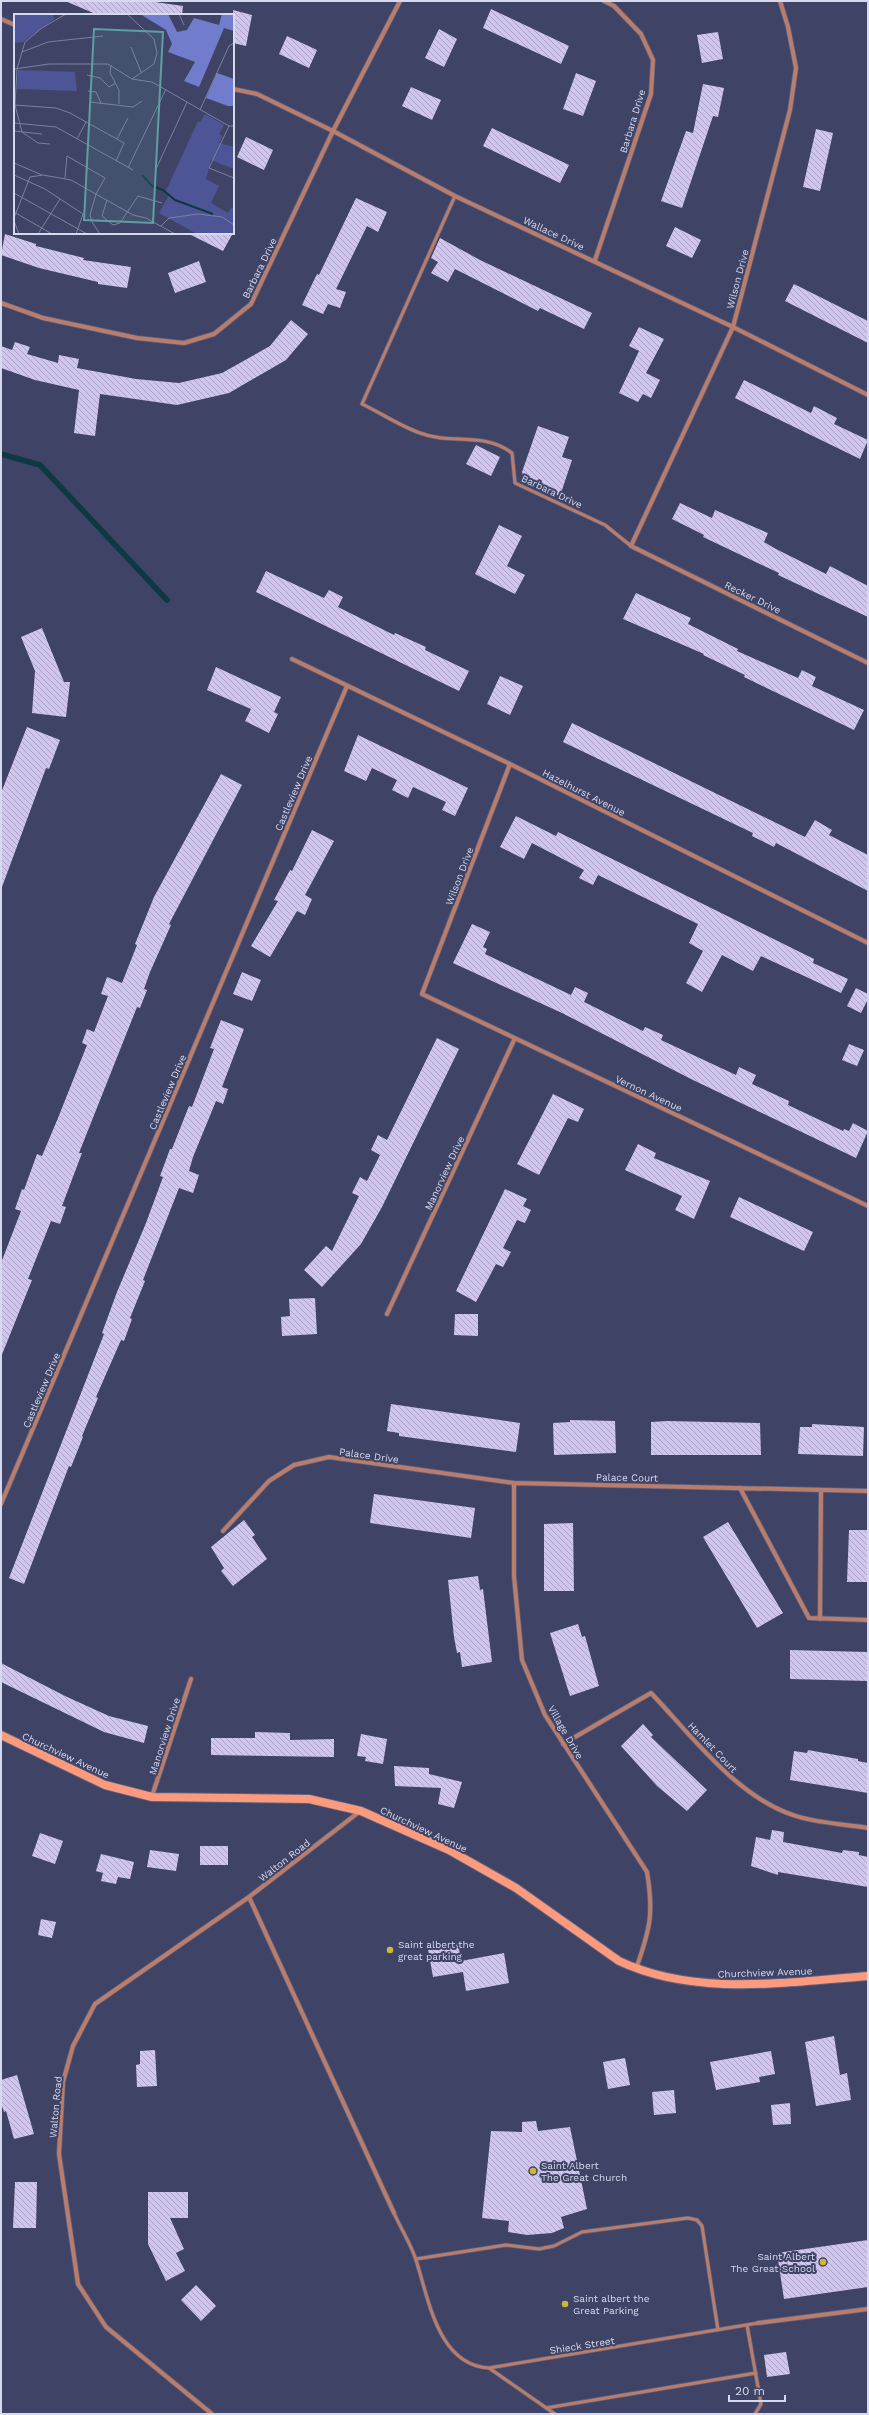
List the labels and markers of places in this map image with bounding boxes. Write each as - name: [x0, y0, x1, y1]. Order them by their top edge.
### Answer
- place label: Saint albert the great parking: [398, 1939, 475, 1962]
- marker: Saint albert the great parking: [385, 1945, 395, 1955]
- place label: Saint Albert The Great Church: [541, 2160, 627, 2183]
- marker: Saint Albert The Great Church: [528, 2166, 538, 2176]
- place label: Saint Albert The Great School: [731, 2251, 816, 2274]
- marker: Saint Albert The Great School: [818, 2257, 828, 2267]
- place label: Saint albert the Great Parking: [573, 2293, 650, 2316]
- marker: Saint albert the Great Parking: [560, 2299, 570, 2309]

